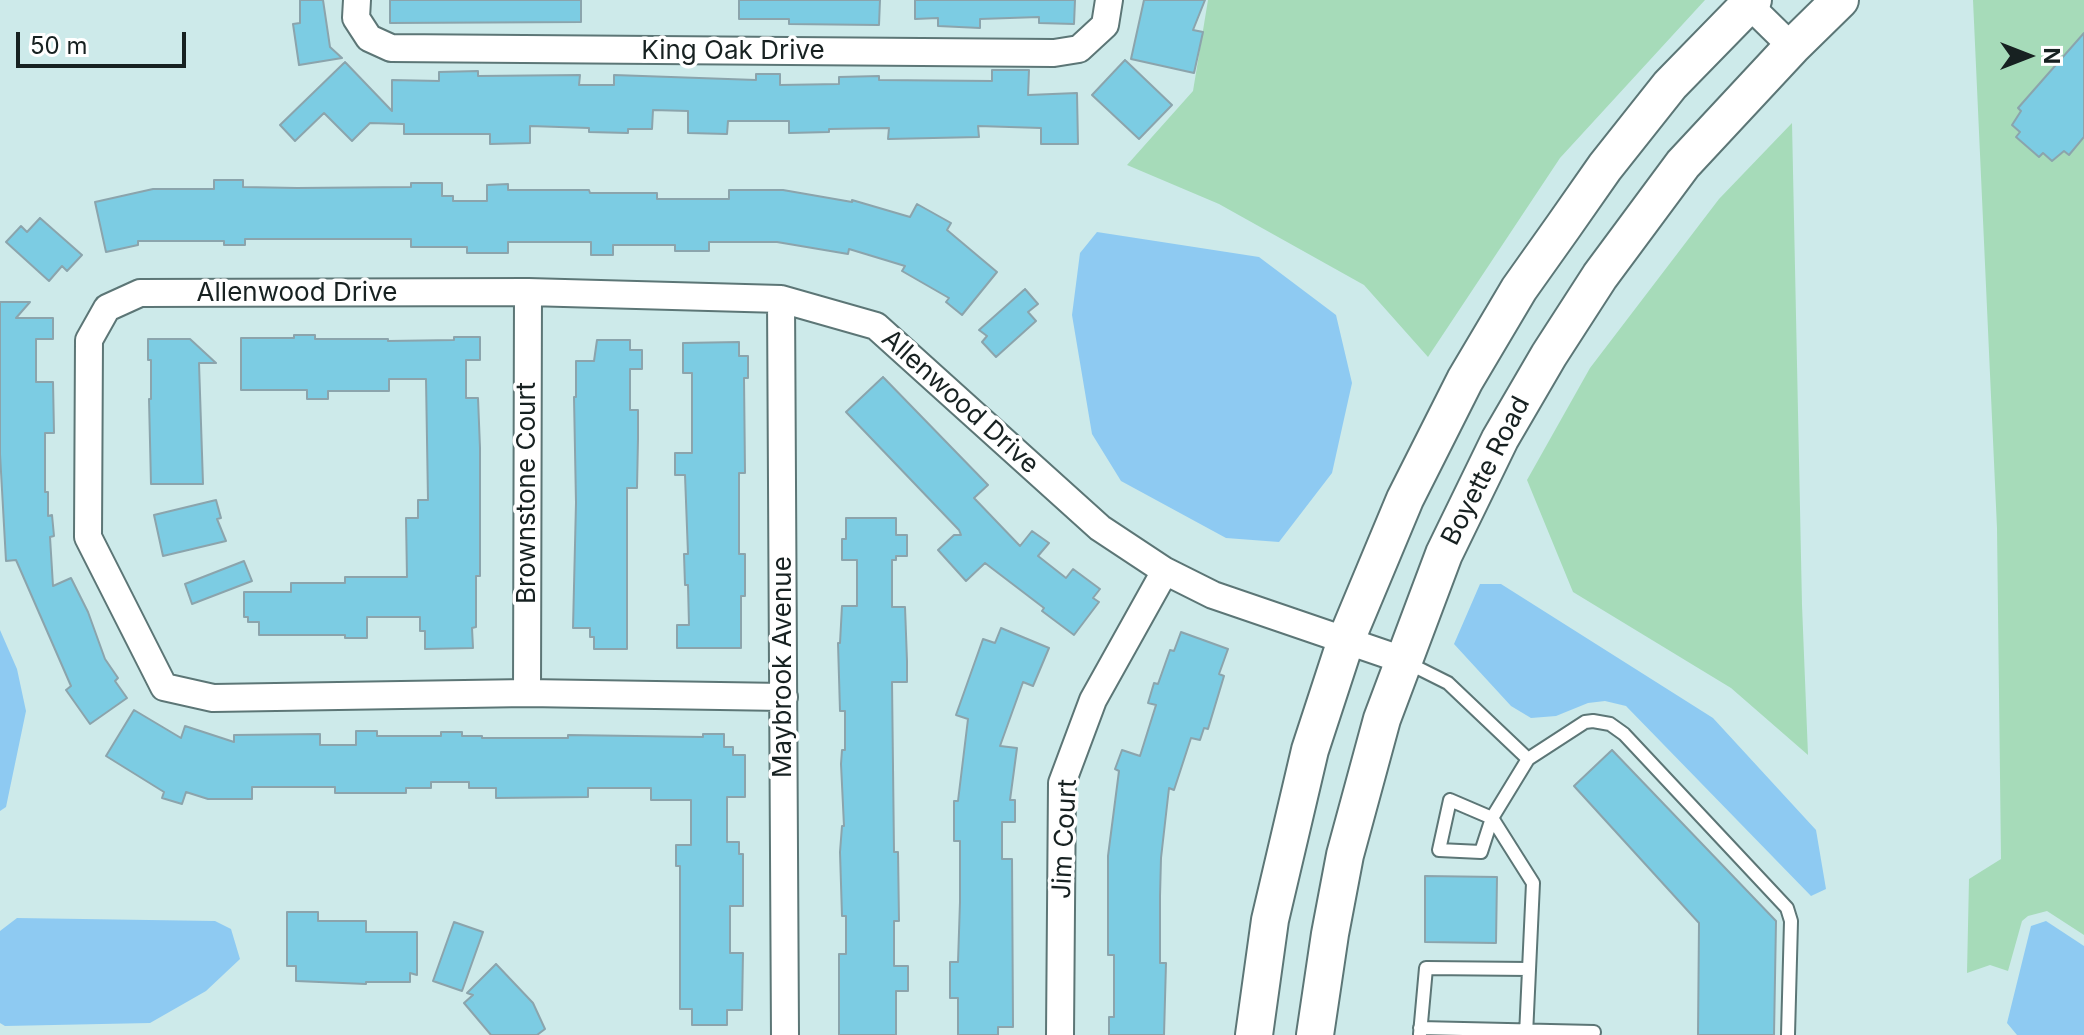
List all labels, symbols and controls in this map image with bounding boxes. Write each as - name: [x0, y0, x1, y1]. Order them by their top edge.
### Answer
- scale bar: [20, 16, 190, 66]
- north arrow: [1988, 16, 2068, 96]
- text: 50 m: [30, 31, 88, 60]
- street label: King Oak Drive: [641, 35, 825, 67]
- text: N: [2039, 48, 2065, 64]
- street label: Allenwood Drive: [197, 277, 397, 309]
- street label: Allenwood Drive: [875, 323, 1045, 481]
- street label: Brownstone Court: [511, 382, 543, 604]
- street label: Boyette Road: [1435, 391, 1537, 551]
- street label: Maybrook Avenue: [767, 556, 799, 778]
- street label: Jim Court: [1046, 778, 1084, 900]

